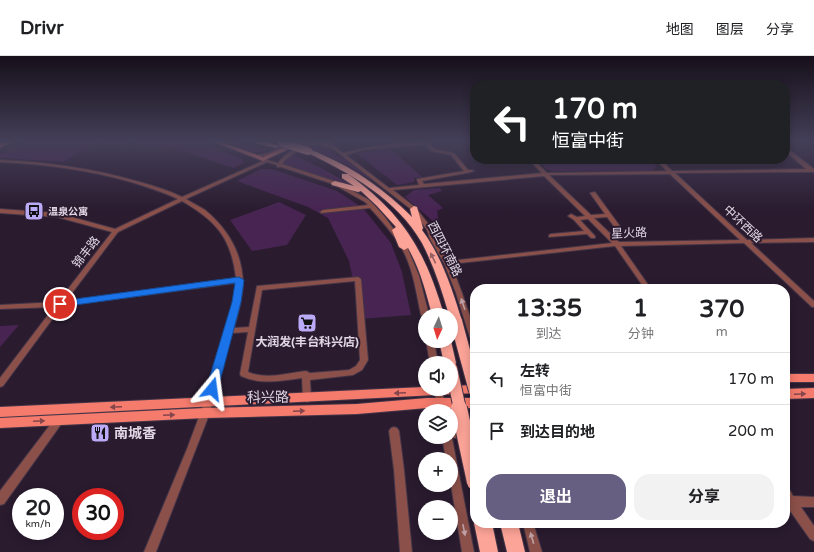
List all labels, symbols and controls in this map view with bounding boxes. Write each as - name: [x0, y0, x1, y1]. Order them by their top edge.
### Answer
- text: Drivr: [20, 17, 63, 39]
- text: 地图: [666, 21, 694, 38]
- text: 图层: [716, 21, 744, 38]
- text: 分享: [766, 21, 794, 38]
- text: 170 m: [552, 92, 638, 126]
- icon: left: [486, 96, 538, 148]
- text: 恒富中街: [552, 130, 624, 152]
- bus stop icon: 温泉公寓: [23, 200, 45, 222]
- street label: 中环西路: [721, 203, 765, 245]
- place label: 温泉公寓: [48, 206, 88, 218]
- street label: 西四环南路: [425, 219, 465, 279]
- street label: 星火路: [611, 225, 647, 241]
- street label: 锦丰路: [69, 234, 103, 270]
- one-way arrow: [430, 252, 436, 264]
- pin: [43, 287, 77, 321]
- icon: arrive: [49, 293, 71, 315]
- text: 13:35: [516, 294, 582, 323]
- text: 1: [633, 294, 648, 323]
- text: 370: [699, 295, 744, 324]
- one-way arrow: [460, 298, 466, 310]
- north arrow: [418, 308, 458, 348]
- map controls: [418, 308, 458, 540]
- supermarket icon: 大润发(丰台科兴店): [296, 312, 318, 334]
- text: m: [716, 324, 728, 340]
- text: 到达: [536, 326, 562, 342]
- text: 分钟: [628, 326, 654, 342]
- place label: 大润发(丰台科兴店): [255, 335, 359, 349]
- button: sound: [418, 356, 458, 396]
- text: 左转: [520, 362, 550, 380]
- position arrow: [191, 368, 233, 410]
- icon: left: [486, 368, 508, 390]
- text: 170 m: [728, 370, 774, 388]
- text: 恒富中街: [520, 383, 572, 399]
- street label: 科兴路: [247, 389, 289, 406]
- one-way arrow: [394, 390, 406, 397]
- one-way arrow: [793, 391, 806, 397]
- one-way arrow: [110, 404, 122, 411]
- button: layers: [418, 404, 458, 444]
- one-way arrow: [293, 408, 305, 415]
- one-way arrow: [163, 412, 175, 419]
- one-way arrow: [33, 417, 45, 424]
- icon: arrive: [486, 420, 508, 442]
- restaurant icon: 南城香: [89, 422, 111, 444]
- text: 200 m: [728, 422, 774, 440]
- text: 到达目的地: [520, 423, 595, 441]
- place label: 南城香: [114, 425, 156, 442]
- button: +: [418, 452, 458, 492]
- button: 退出: [486, 474, 626, 520]
- button: 分享: [634, 474, 774, 520]
- speed limit sign: 30: [72, 488, 124, 540]
- text: 20: [25, 497, 51, 521]
- button: −: [418, 500, 458, 540]
- text: km/h: [25, 518, 51, 530]
- one-way arrow: [462, 524, 468, 537]
- one-way arrow: [529, 531, 535, 543]

